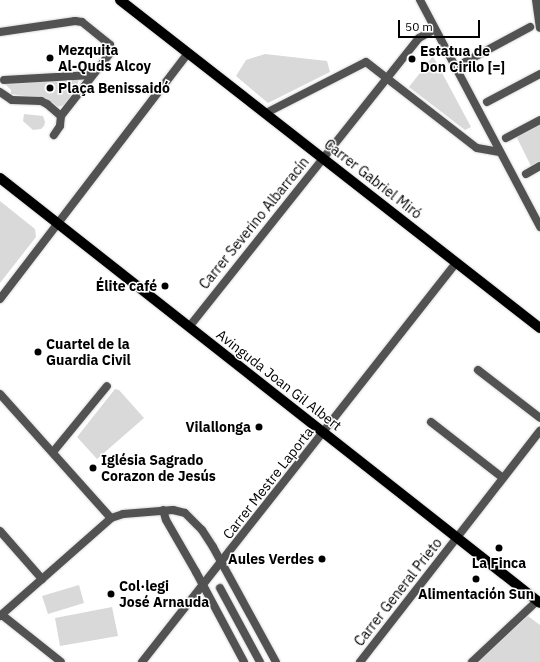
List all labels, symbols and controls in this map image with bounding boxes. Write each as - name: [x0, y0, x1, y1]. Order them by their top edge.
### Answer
- scale bar: [400, 12, 482, 38]
- text: 50 m: [405, 19, 433, 34]
- place label: Mezquita Al-Quds Alcoy: [58, 42, 151, 74]
- place label: Estatua de Don Cirilo [=]: [420, 43, 505, 76]
- marker: Mezquita Al-Quds Alcoy: [45, 53, 55, 63]
- marker: Estatua de Don Cirilo [=]: [407, 54, 417, 64]
- place label: Plaça Benissaidó: [58, 80, 170, 96]
- marker: Plaça Benissaidó: [45, 83, 55, 93]
- street label: Carrer Gabriel Miró: [321, 136, 425, 222]
- street label: Carrer Severino Albarracín: [196, 154, 312, 292]
- place label: Élite café: [96, 278, 157, 294]
- marker: Élite café: [160, 281, 170, 291]
- street label: Avinguda Joan Gil Albert: [213, 326, 345, 434]
- place label: Cuartel de la Guardia Civil: [46, 336, 131, 368]
- marker: Cuartel de la Guardia Civil: [33, 347, 43, 357]
- place label: Vilallonga: [185, 419, 251, 435]
- marker: Vilallonga: [254, 422, 264, 432]
- street label: Carrer Mestre Laporta: [219, 424, 317, 542]
- place label: Iglésia Sagrado Corazon de Jesús: [101, 452, 216, 484]
- marker: Iglésia Sagrado Corazon de Jesús: [88, 463, 98, 473]
- street label: Carrer General Prieto: [351, 535, 445, 649]
- marker: La Finca: [494, 543, 504, 553]
- place label: Aules Verdes: [228, 551, 314, 567]
- marker: Aules Verdes: [317, 554, 327, 564]
- place label: La Finca: [472, 555, 526, 571]
- marker: Alimentación Sun: [471, 574, 481, 584]
- place label: Col·legi José Arnauda: [119, 578, 209, 610]
- place label: Alimentación Sun: [418, 586, 534, 602]
- marker: Col·legi José Arnauda: [106, 589, 116, 599]

